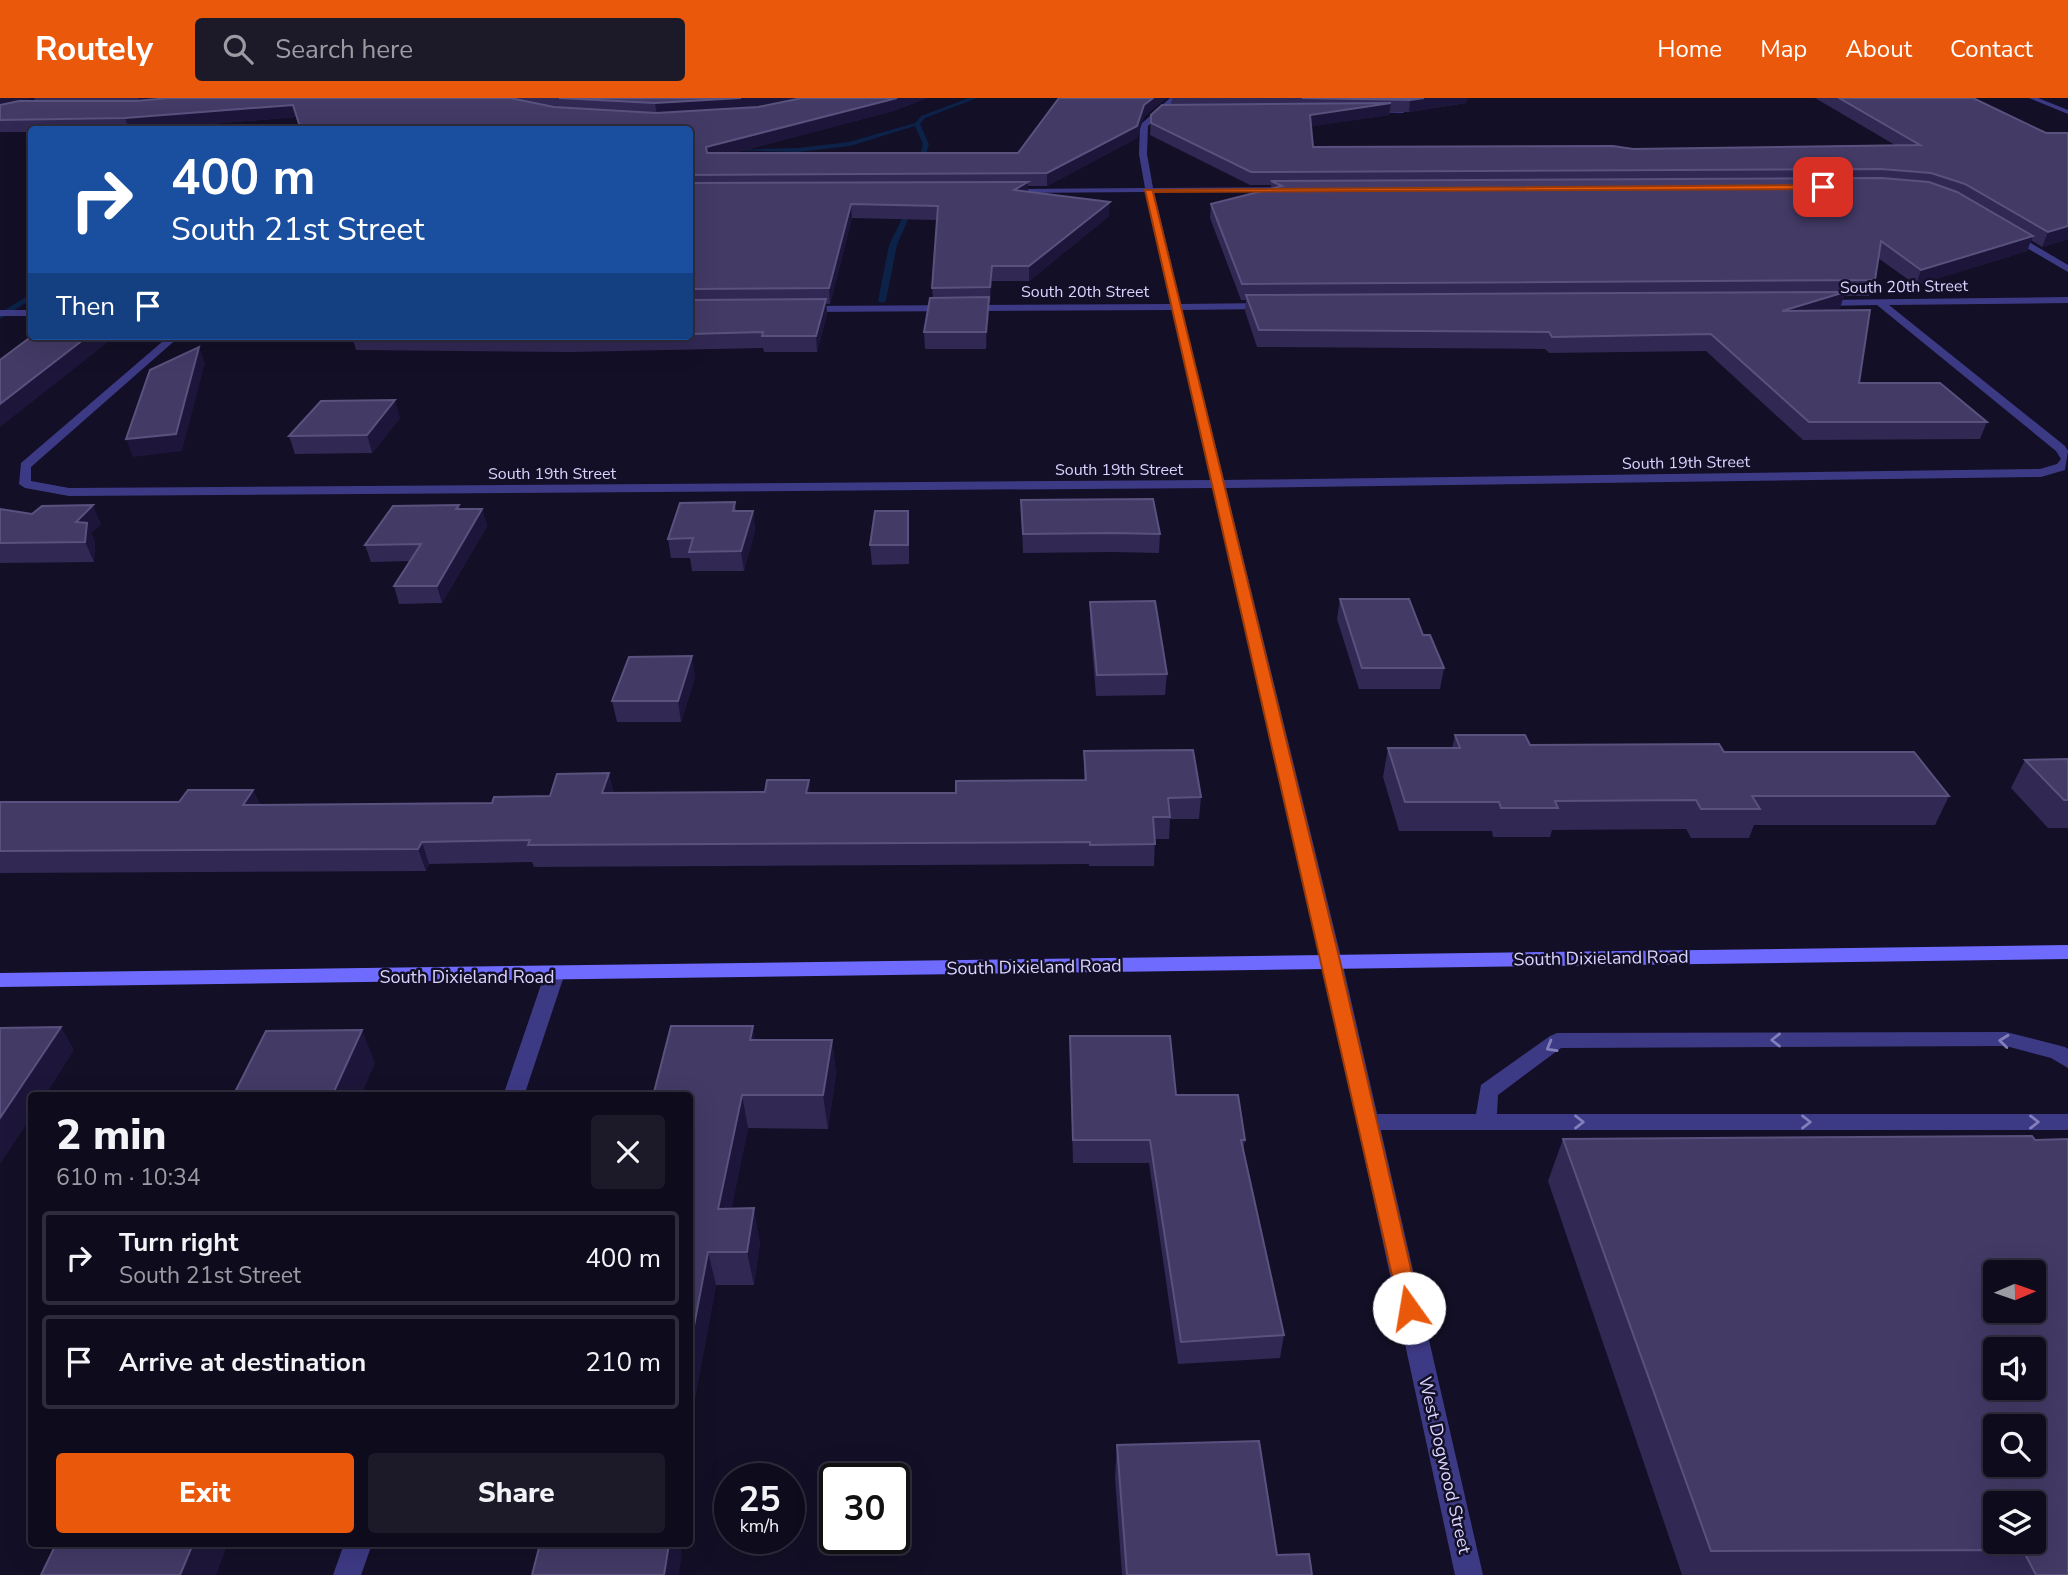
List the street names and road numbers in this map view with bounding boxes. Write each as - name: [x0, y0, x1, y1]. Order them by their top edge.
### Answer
- street label: South 20th Street: [1840, 275, 1969, 299]
- street label: South 20th Street: [1021, 281, 1149, 303]
- street label: South 19th Street: [1622, 451, 1751, 475]
- street label: South 19th Street: [1055, 459, 1183, 481]
- street label: South 19th Street: [488, 463, 616, 485]
- street label: South Dixieland Road: [1513, 944, 1689, 972]
- street label: South Dixieland Road: [946, 953, 1122, 981]
- street label: South Dixieland Road: [379, 965, 555, 989]
- street label: West Dogwood Street: [1413, 1374, 1477, 1557]

